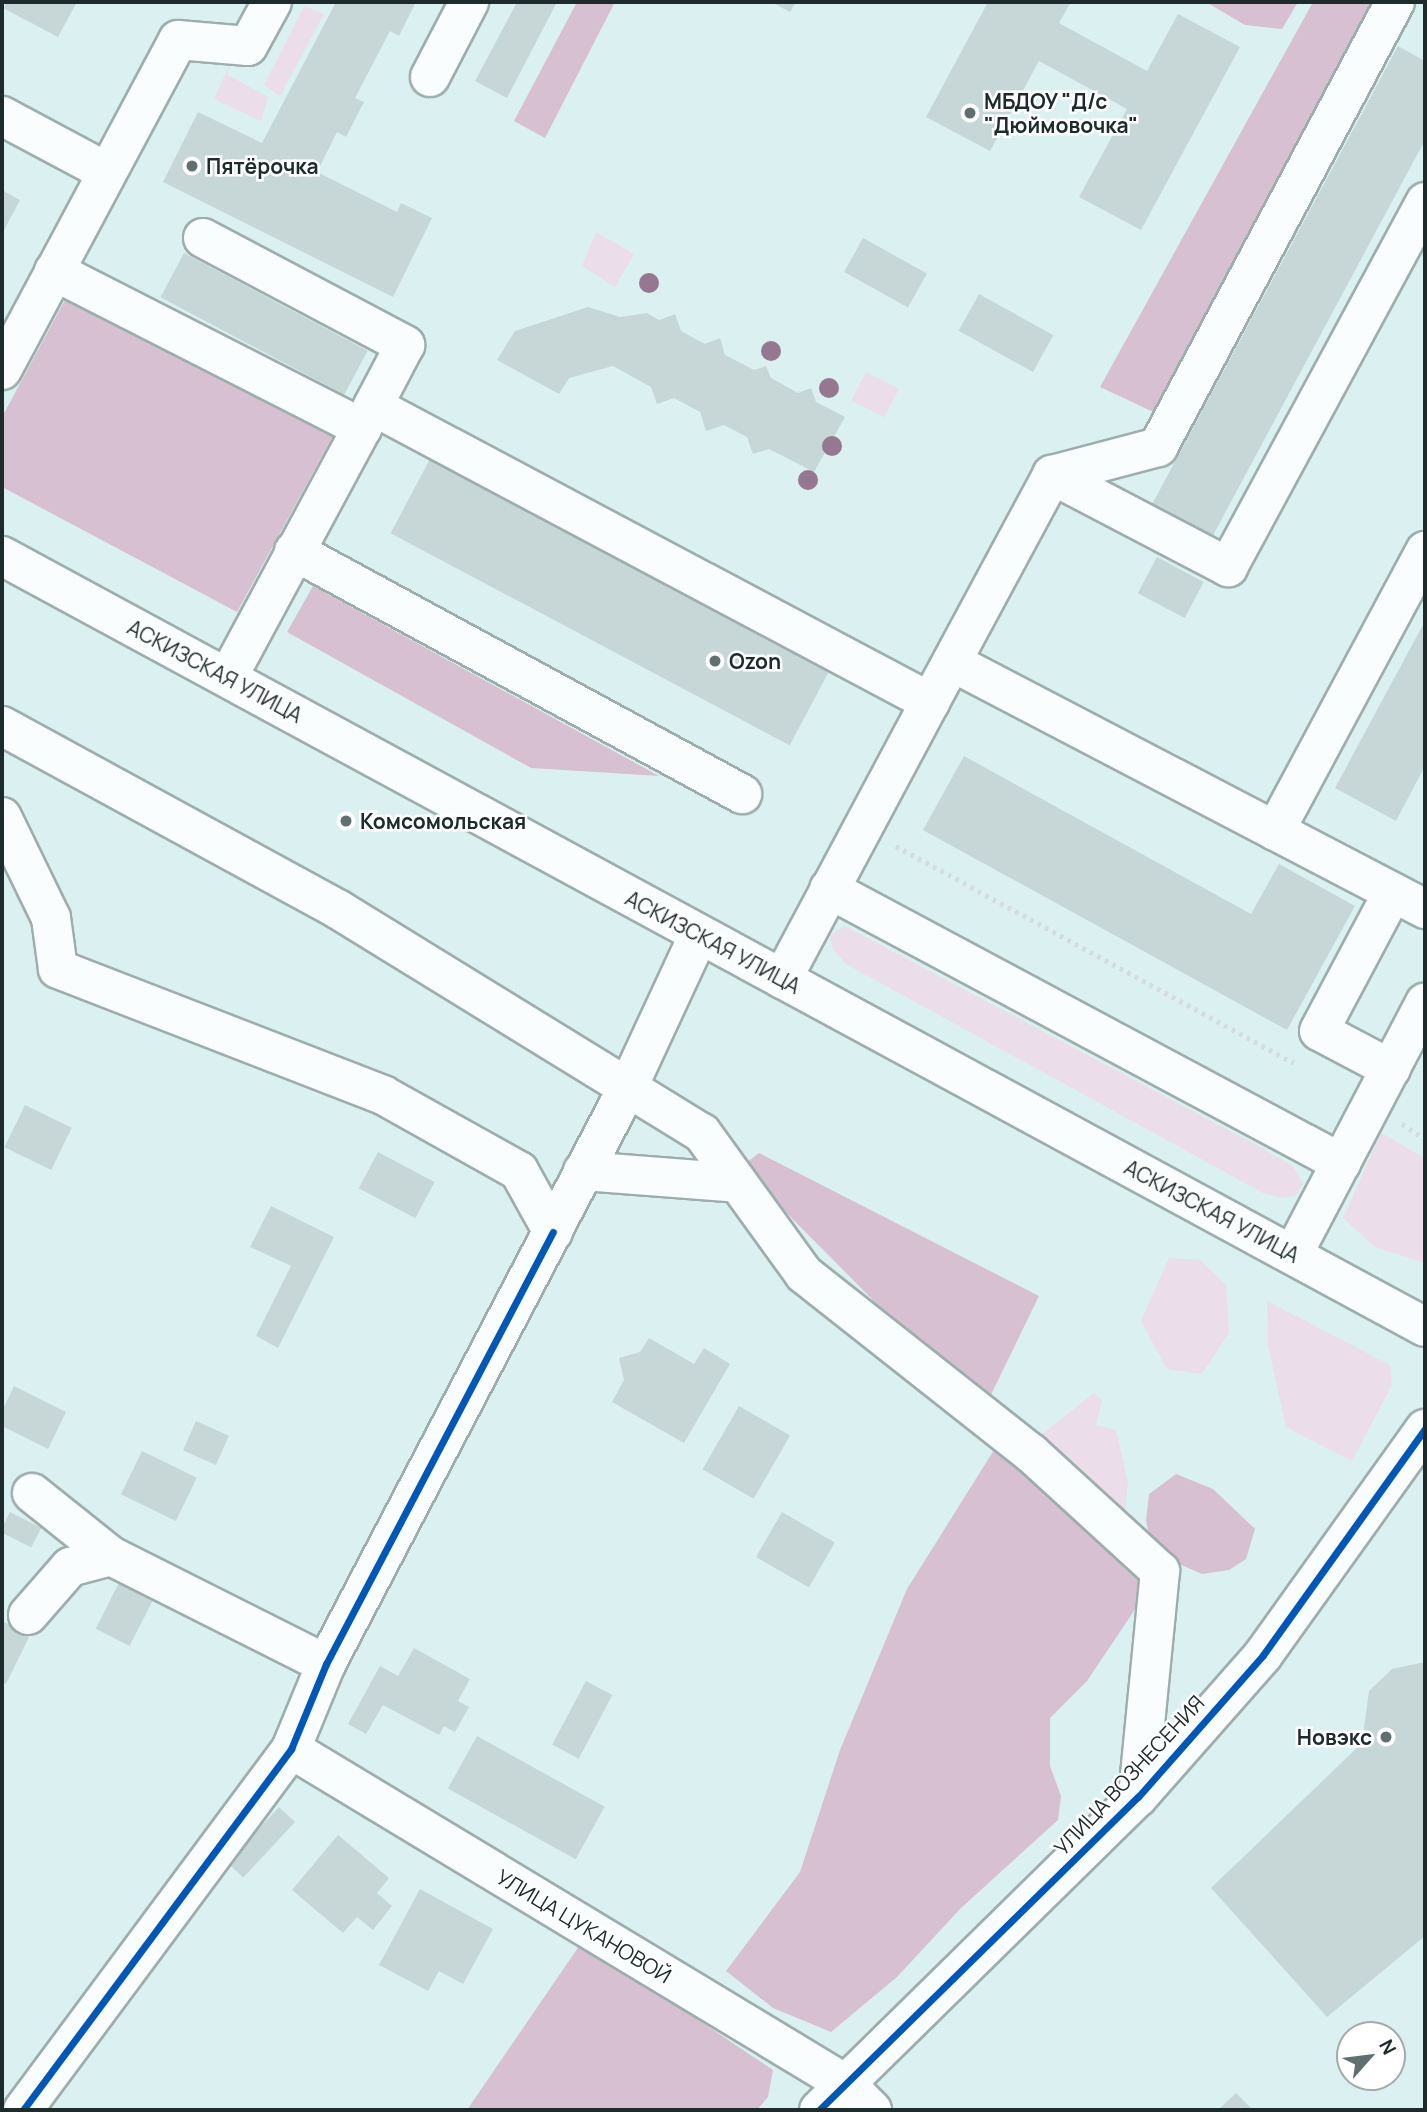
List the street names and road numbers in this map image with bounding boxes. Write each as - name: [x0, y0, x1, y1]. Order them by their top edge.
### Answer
- street label: АСКИЗСКАЯ УЛИЦА: [123, 614, 307, 728]
- street label: АСКИЗСКАЯ УЛИЦА: [621, 885, 805, 999]
- street label: АСКИЗСКАЯ УЛИЦА: [1120, 1154, 1304, 1268]
- street label: УЛИЦА ВОЗНЕСЕНИЯ: [1049, 1690, 1209, 1860]
- street label: УЛИЦА ЦУКАНОВОЙ: [492, 1864, 676, 1988]

